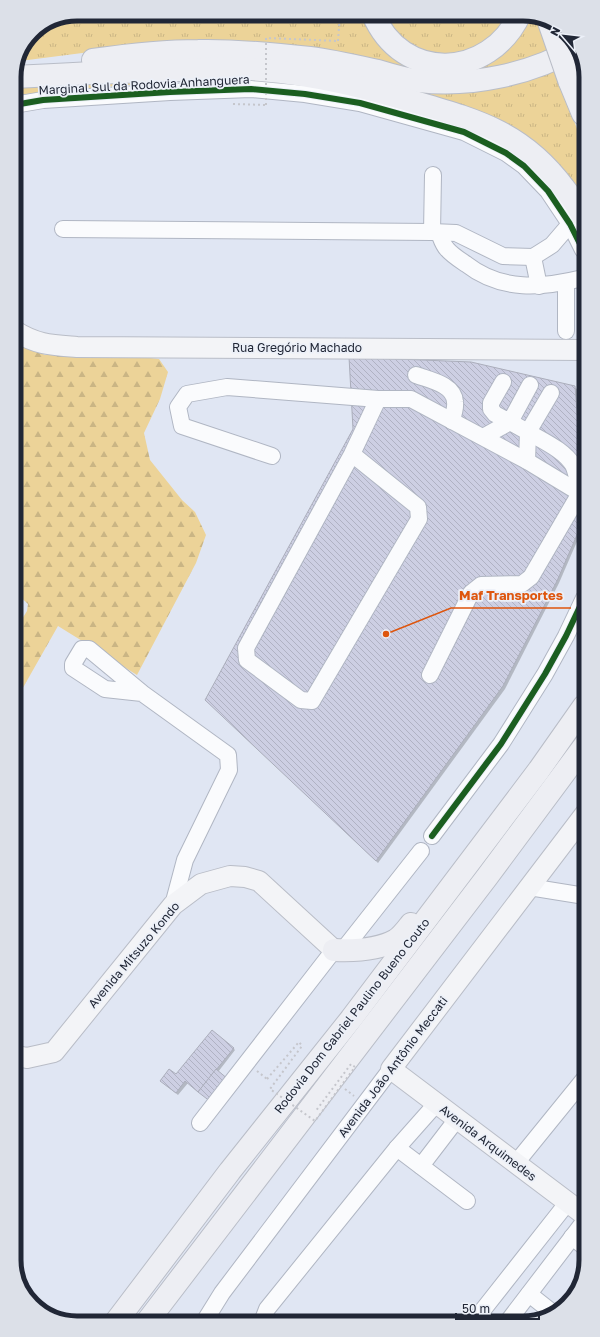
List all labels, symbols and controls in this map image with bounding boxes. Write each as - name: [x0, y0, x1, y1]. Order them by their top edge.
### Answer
- north arrow: [544, 16, 584, 56]
- text: N: [547, 24, 562, 38]
- street label: Marginal Sul da Rodovia Anhanguera: [38, 71, 250, 98]
- street label: Rua Gregório Machado: [232, 340, 362, 355]
- callout: Maf Transportes: [451, 583, 571, 608]
- text: Maf Transportes: [459, 587, 563, 603]
- street label: Avenida Mitsuzo Kondo: [85, 899, 182, 1011]
- street label: Rodovia Dom Gabriel Paulino Bueno Couto: [271, 915, 433, 1116]
- street label: Avenida João Antônio Meccati: [335, 993, 450, 1140]
- street label: Avenida Arquimedes: [437, 1101, 540, 1184]
- scale bar: [456, 1295, 539, 1321]
- text: 50 m: [462, 1301, 490, 1316]

